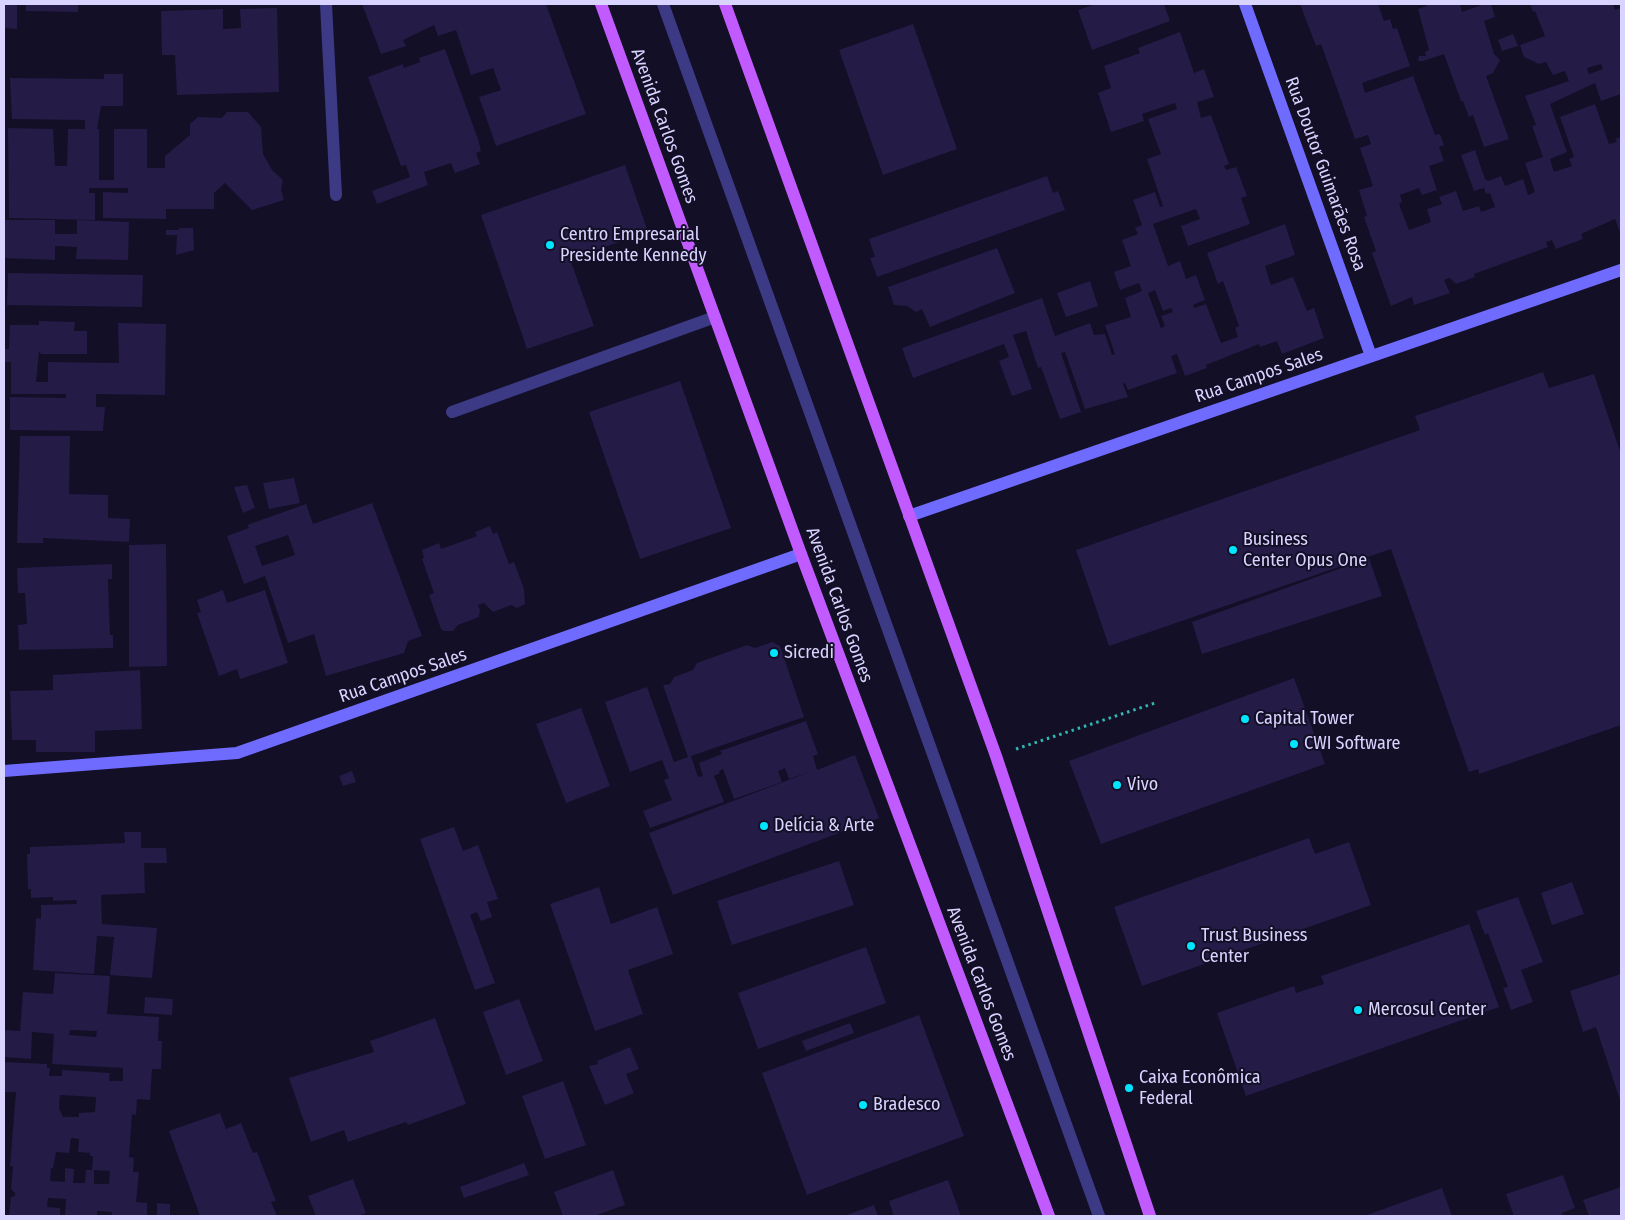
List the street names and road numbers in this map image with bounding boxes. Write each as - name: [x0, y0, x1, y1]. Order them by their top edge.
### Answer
- street label: Avenida Carlos Gomes: [626, 46, 702, 206]
- street label: Rua Doutor Guimarães Rosa: [1280, 74, 1370, 274]
- street label: Rua Campos Sales: [1192, 344, 1326, 408]
- street label: Avenida Carlos Gomes: [801, 525, 877, 685]
- street label: Rua Campos Sales: [336, 644, 470, 708]
- street label: Avenida Carlos Gomes: [942, 904, 1020, 1064]

